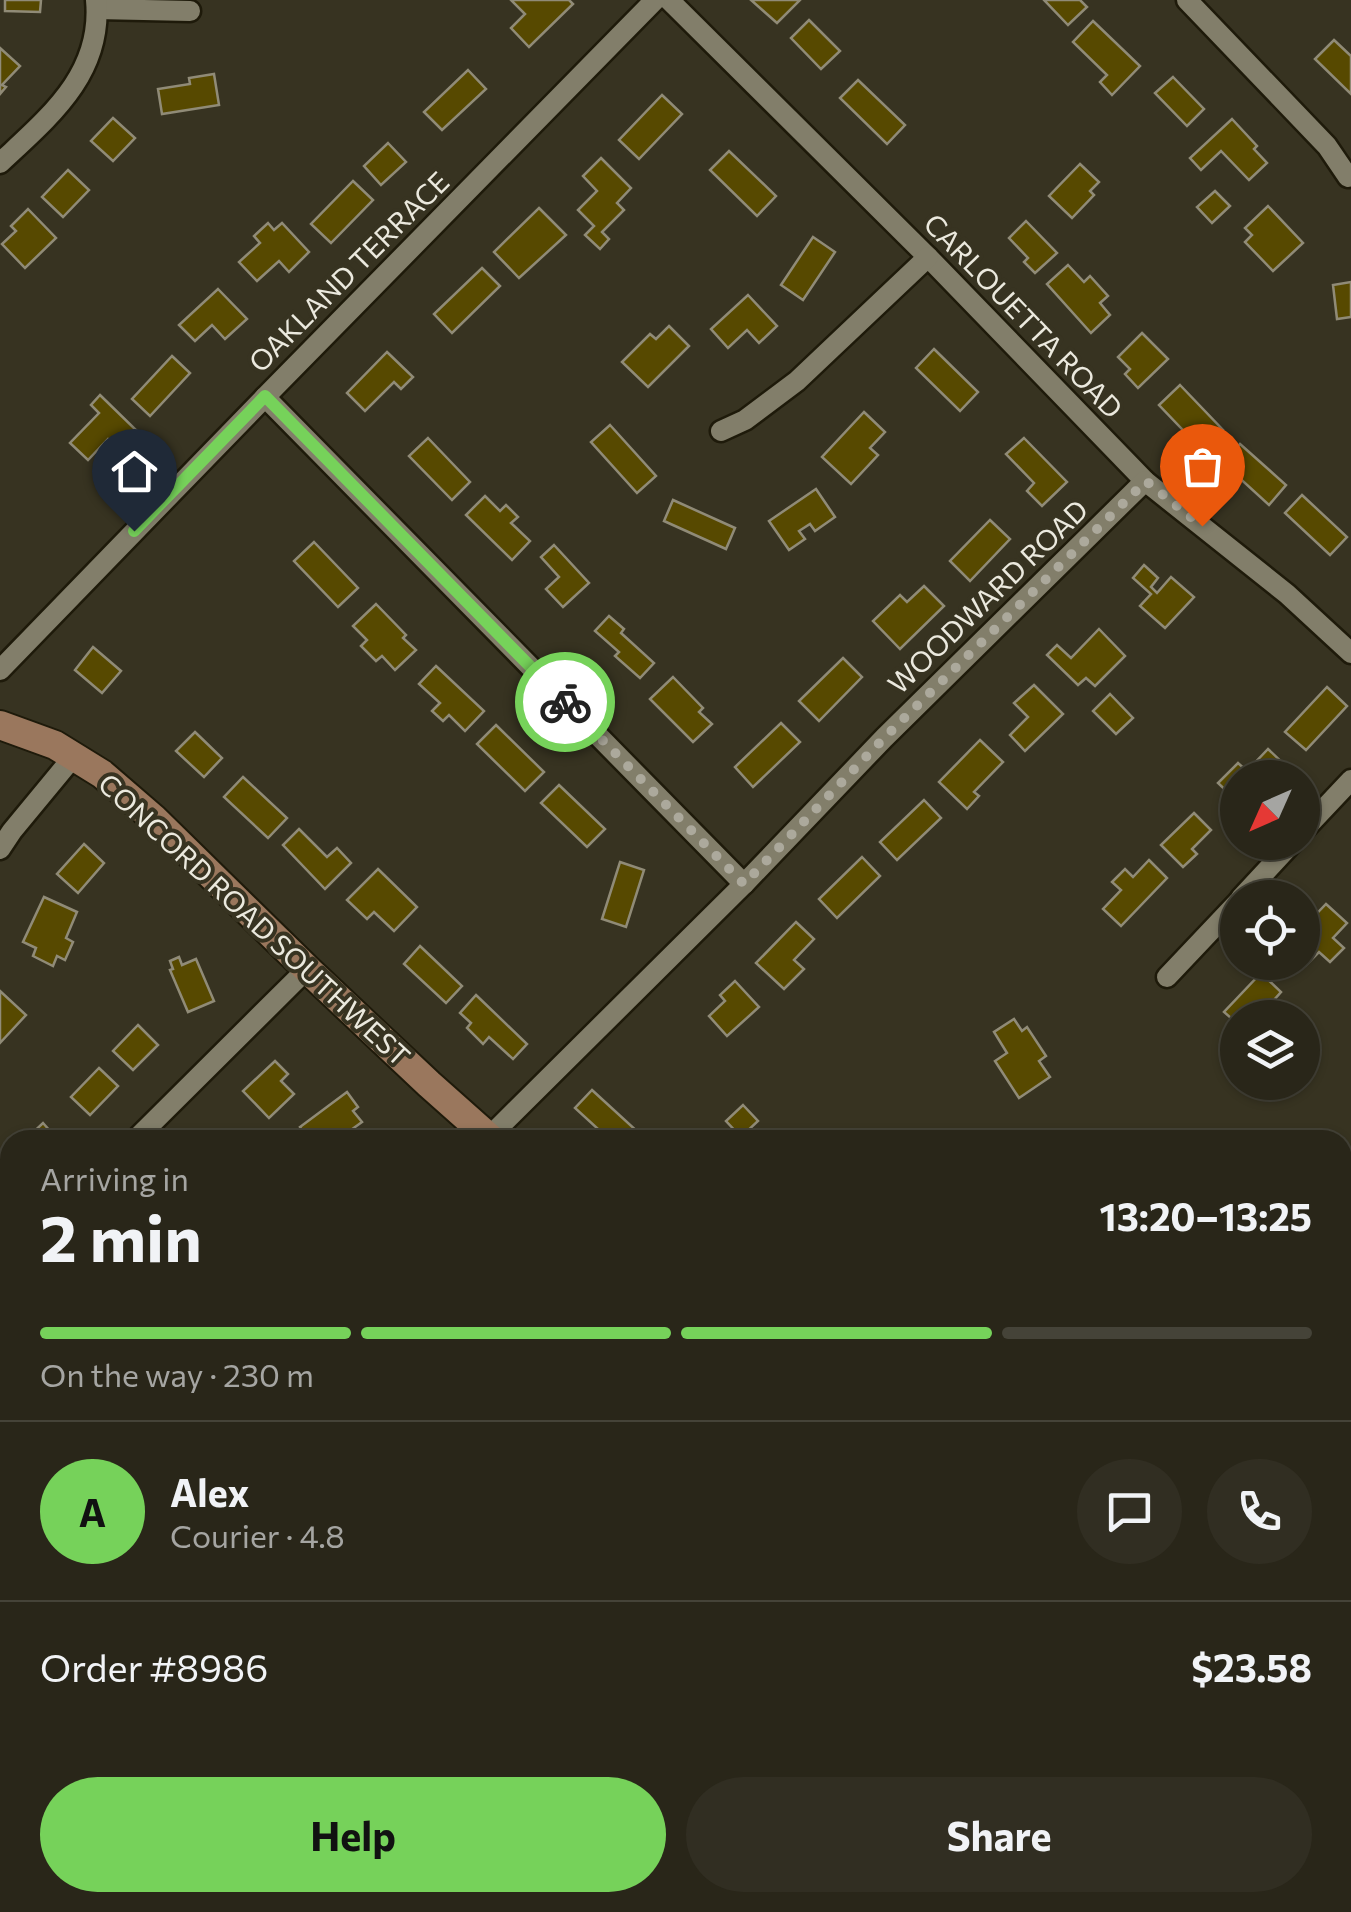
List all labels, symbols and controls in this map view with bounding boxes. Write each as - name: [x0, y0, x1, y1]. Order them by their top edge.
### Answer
- street label: OAKLAND TERRACE: [241, 164, 455, 378]
- street label: CARLOUETTA ROAD: [917, 206, 1130, 425]
- pin: [1160, 424, 1245, 527]
- pin: [92, 429, 177, 532]
- icon: bag: [1175, 439, 1230, 494]
- icon: home: [107, 444, 162, 499]
- street label: WOODWARD ROAD: [880, 492, 1094, 700]
- courier: [515, 652, 615, 752]
- icon: bike: [538, 675, 593, 730]
- north arrow: [1220, 760, 1320, 860]
- map controls: [1220, 760, 1320, 1100]
- street label: CONCORD ROAD SOUTHWEST: [92, 766, 418, 1073]
- button: locate: [1220, 880, 1320, 980]
- button: layers: [1220, 1000, 1320, 1100]
- text: Arriving in: [40, 1158, 189, 1198]
- text: 13:20–13:25: [1100, 1192, 1312, 1239]
- text: 2 min: [40, 1196, 202, 1275]
- text: On the way · 230 m: [40, 1354, 314, 1394]
- button: chat: [1077, 1459, 1182, 1564]
- button: phone: [1207, 1459, 1312, 1564]
- text: Alex: [170, 1468, 249, 1515]
- text: A: [79, 1488, 106, 1535]
- text: Courier · 4.8: [170, 1515, 345, 1555]
- text: Order #8986: [40, 1643, 268, 1690]
- text: $23.58: [1191, 1643, 1312, 1690]
- button: Help: [40, 1777, 666, 1892]
- button: Share: [686, 1777, 1312, 1892]

